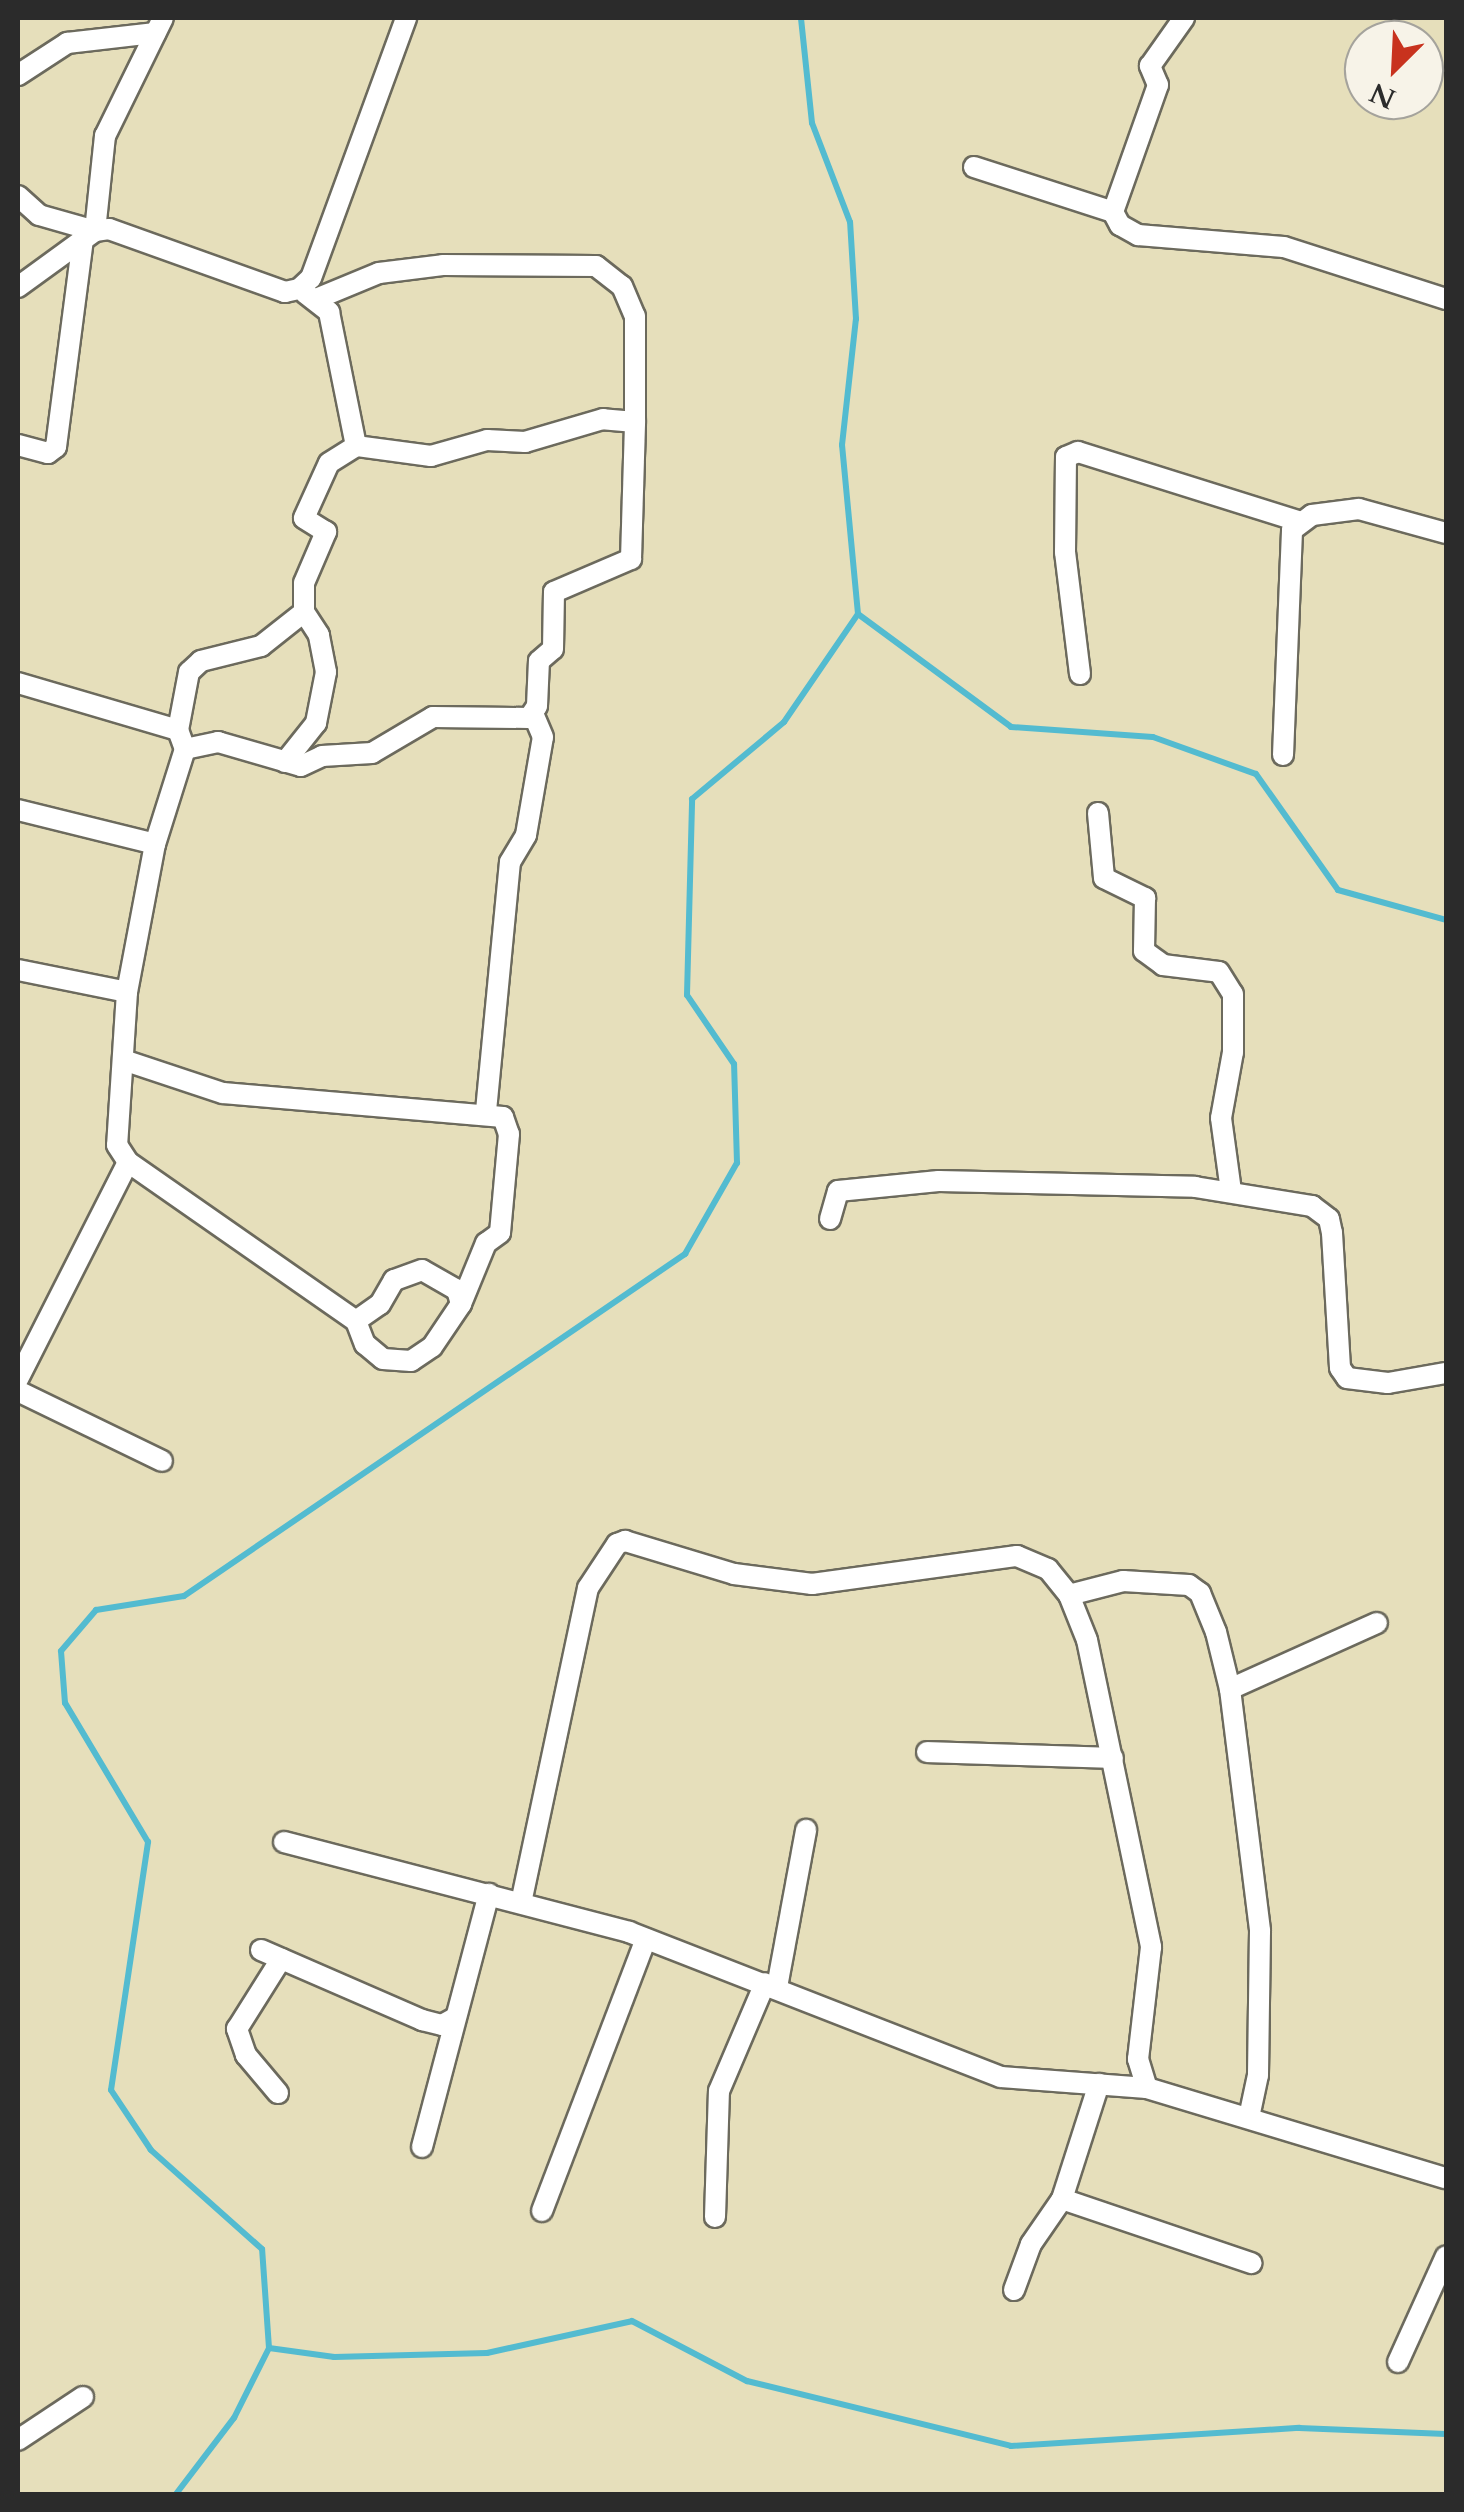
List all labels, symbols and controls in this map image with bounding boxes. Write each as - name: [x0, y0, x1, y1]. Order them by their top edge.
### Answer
- north arrow: [1344, 20, 1444, 120]
- text: N: [1364, 73, 1401, 118]

